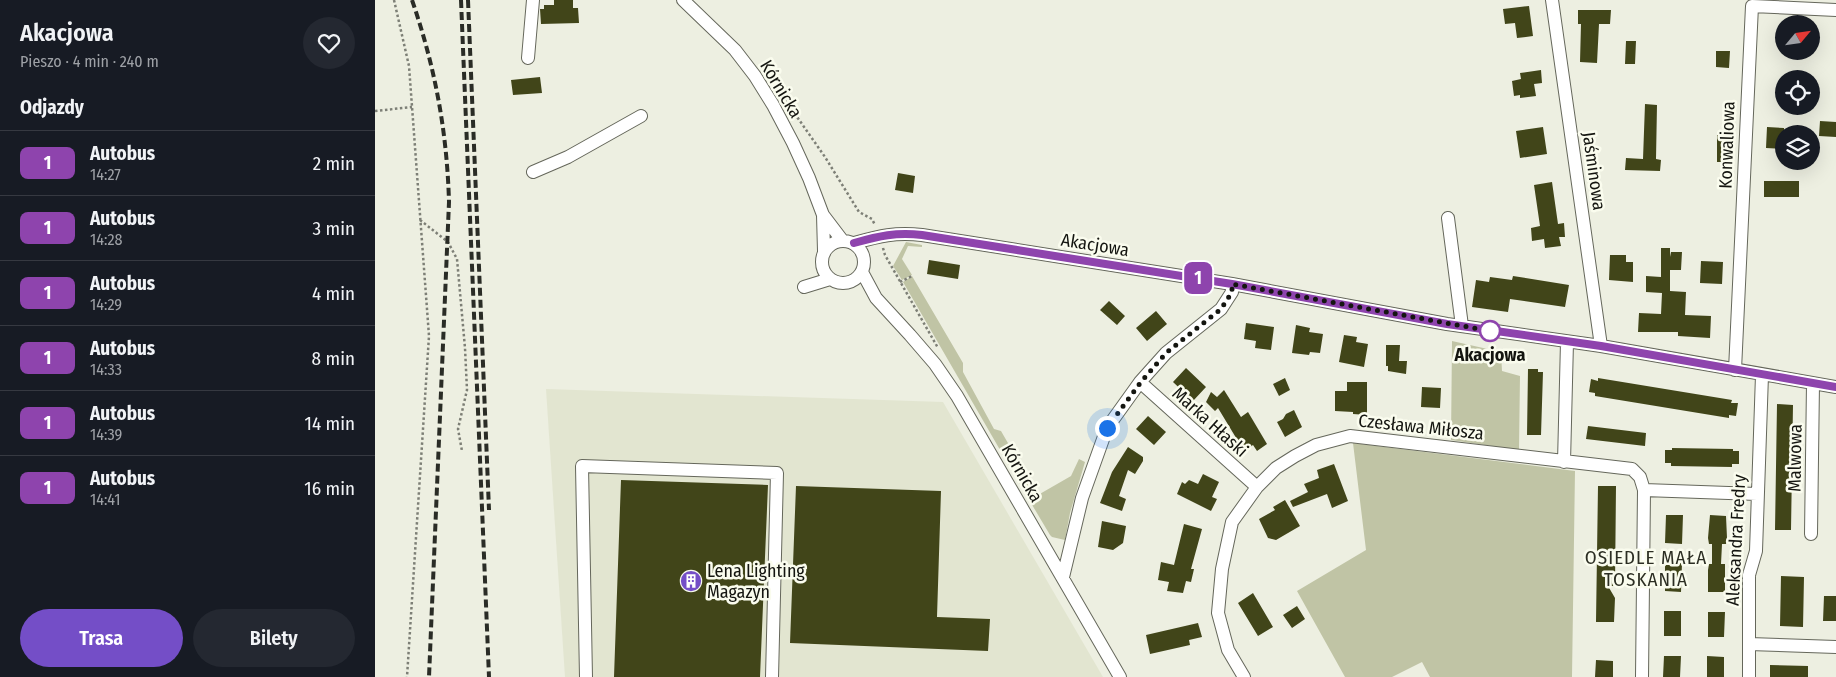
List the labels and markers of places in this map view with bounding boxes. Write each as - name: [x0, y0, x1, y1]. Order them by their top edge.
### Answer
- marker: Akacjowa: [1479, 320, 1501, 342]
- place label: Akacjowa: [1454, 344, 1525, 366]
- place label: Lena Lighting Magazyn: [707, 560, 805, 603]
- building icon: Lena Lighting Magazyn: [679, 569, 703, 593]

